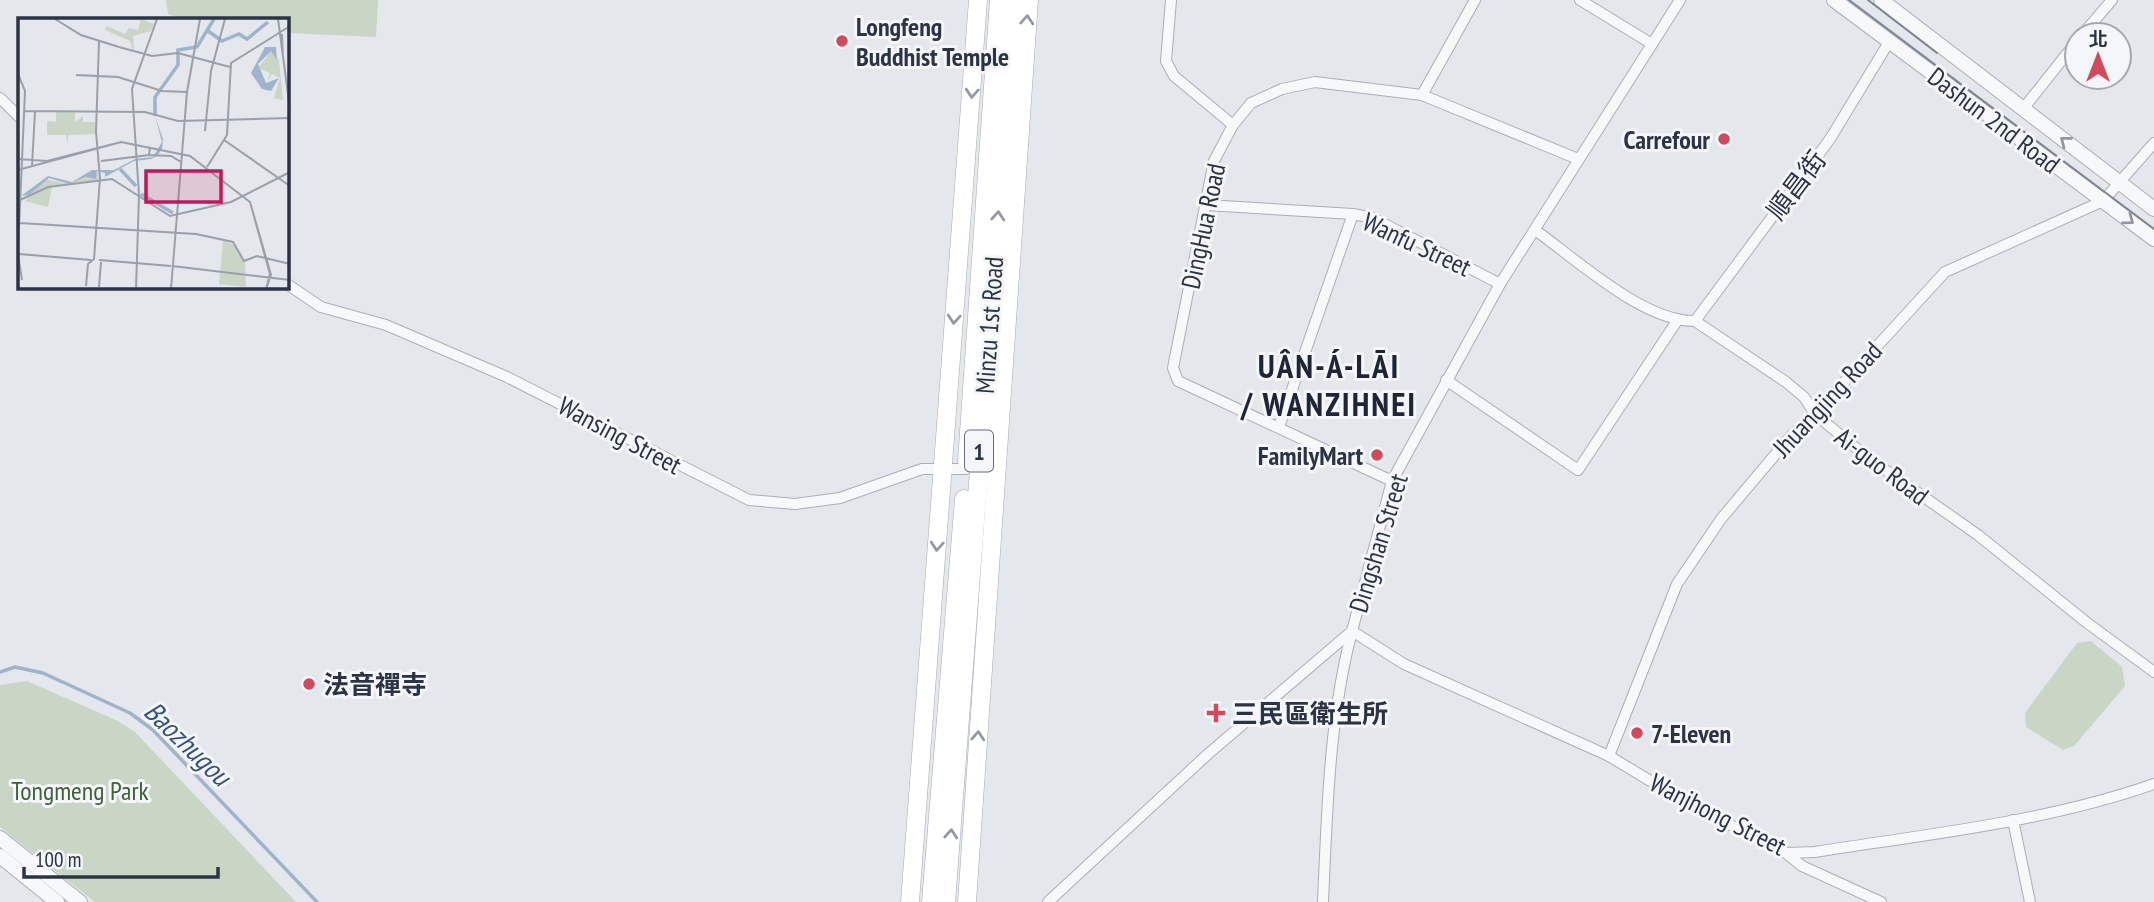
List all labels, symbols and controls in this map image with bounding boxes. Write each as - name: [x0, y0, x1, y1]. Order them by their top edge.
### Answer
- place label: Longfeng Buddhist Temple: [856, 10, 1009, 73]
- one-way arrow: [1020, 15, 1035, 26]
- inset map: [18, 18, 289, 289]
- north arrow: [2063, 21, 2133, 91]
- text: 北: [2088, 27, 2108, 51]
- marker: Longfeng Buddhist Temple: [834, 33, 850, 49]
- street label: Dashun 2nd Road: [1921, 60, 2067, 180]
- one-way arrow: [964, 87, 979, 98]
- place label: Carrefour: [1623, 123, 1710, 156]
- marker: Carrefour: [1716, 131, 1732, 147]
- one-way arrow: [2060, 137, 2073, 150]
- street label: 順昌街: [1759, 144, 1833, 226]
- street label: DingHua Road: [1174, 160, 1232, 292]
- street label: Wanfu Street: [1358, 205, 1476, 283]
- one-way arrow: [990, 210, 1005, 221]
- one-way arrow: [2121, 212, 2133, 224]
- street label: Minzu 1st Road: [968, 255, 1010, 395]
- one-way arrow: [947, 314, 962, 325]
- street label: Jhuangjing Road: [1765, 334, 1889, 464]
- district label: UÂN-Á-LĀI / WANZIHNEI: [1240, 344, 1417, 425]
- street label: Wansing Street: [553, 389, 687, 481]
- street label: Ai-guo Road: [1828, 420, 1936, 512]
- road number: 1: [965, 430, 993, 472]
- place label: FamilyMart: [1258, 439, 1363, 472]
- marker: FamilyMart: [1369, 447, 1385, 463]
- street label: Dingshan Street: [1341, 470, 1415, 616]
- one-way arrow: [930, 541, 945, 552]
- place label: 法音禪寺: [323, 668, 427, 701]
- marker: 法音禪寺: [301, 676, 317, 692]
- water label: Baozhugou: [137, 693, 241, 795]
- place label: 三民區衛生所: [1232, 697, 1388, 730]
- marker: 三民區衛生所: [1206, 703, 1226, 723]
- place label: 7-Eleven: [1651, 717, 1731, 750]
- marker: 7-Eleven: [1629, 725, 1645, 741]
- one-way arrow: [970, 730, 985, 741]
- street label: Wanjhong Street: [1644, 766, 1792, 862]
- park label: Tongmeng Park: [11, 774, 149, 807]
- one-way arrow: [943, 828, 958, 839]
- scale bar: [24, 836, 219, 880]
- text: 100 m: [35, 846, 81, 873]

